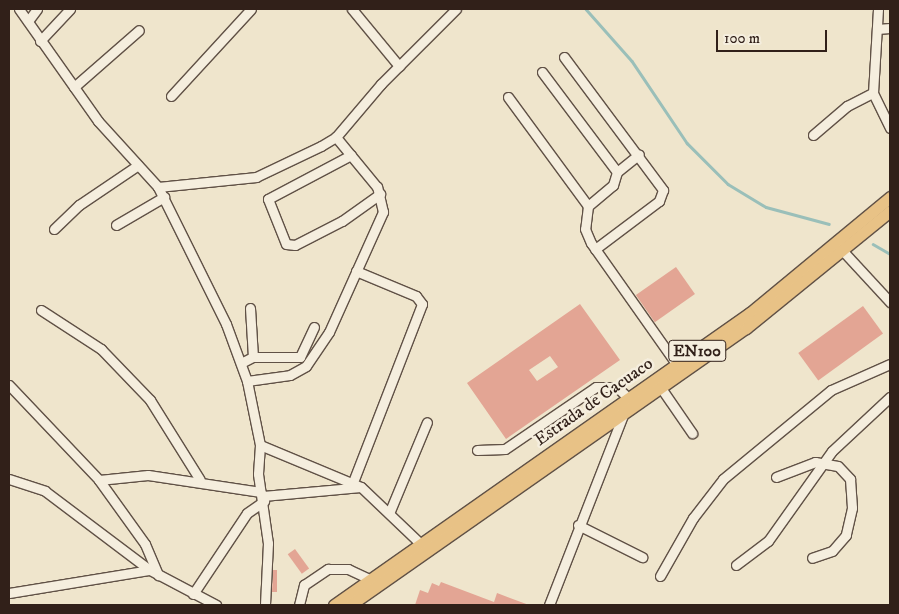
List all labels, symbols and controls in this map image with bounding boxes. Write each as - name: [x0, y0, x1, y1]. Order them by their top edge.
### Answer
- scale bar: [719, 20, 830, 52]
- text: 100 m: [724, 29, 760, 48]
- road number: EN100: [668, 338, 726, 364]
- street label: Estrada de Cacuaco: [531, 353, 657, 451]

